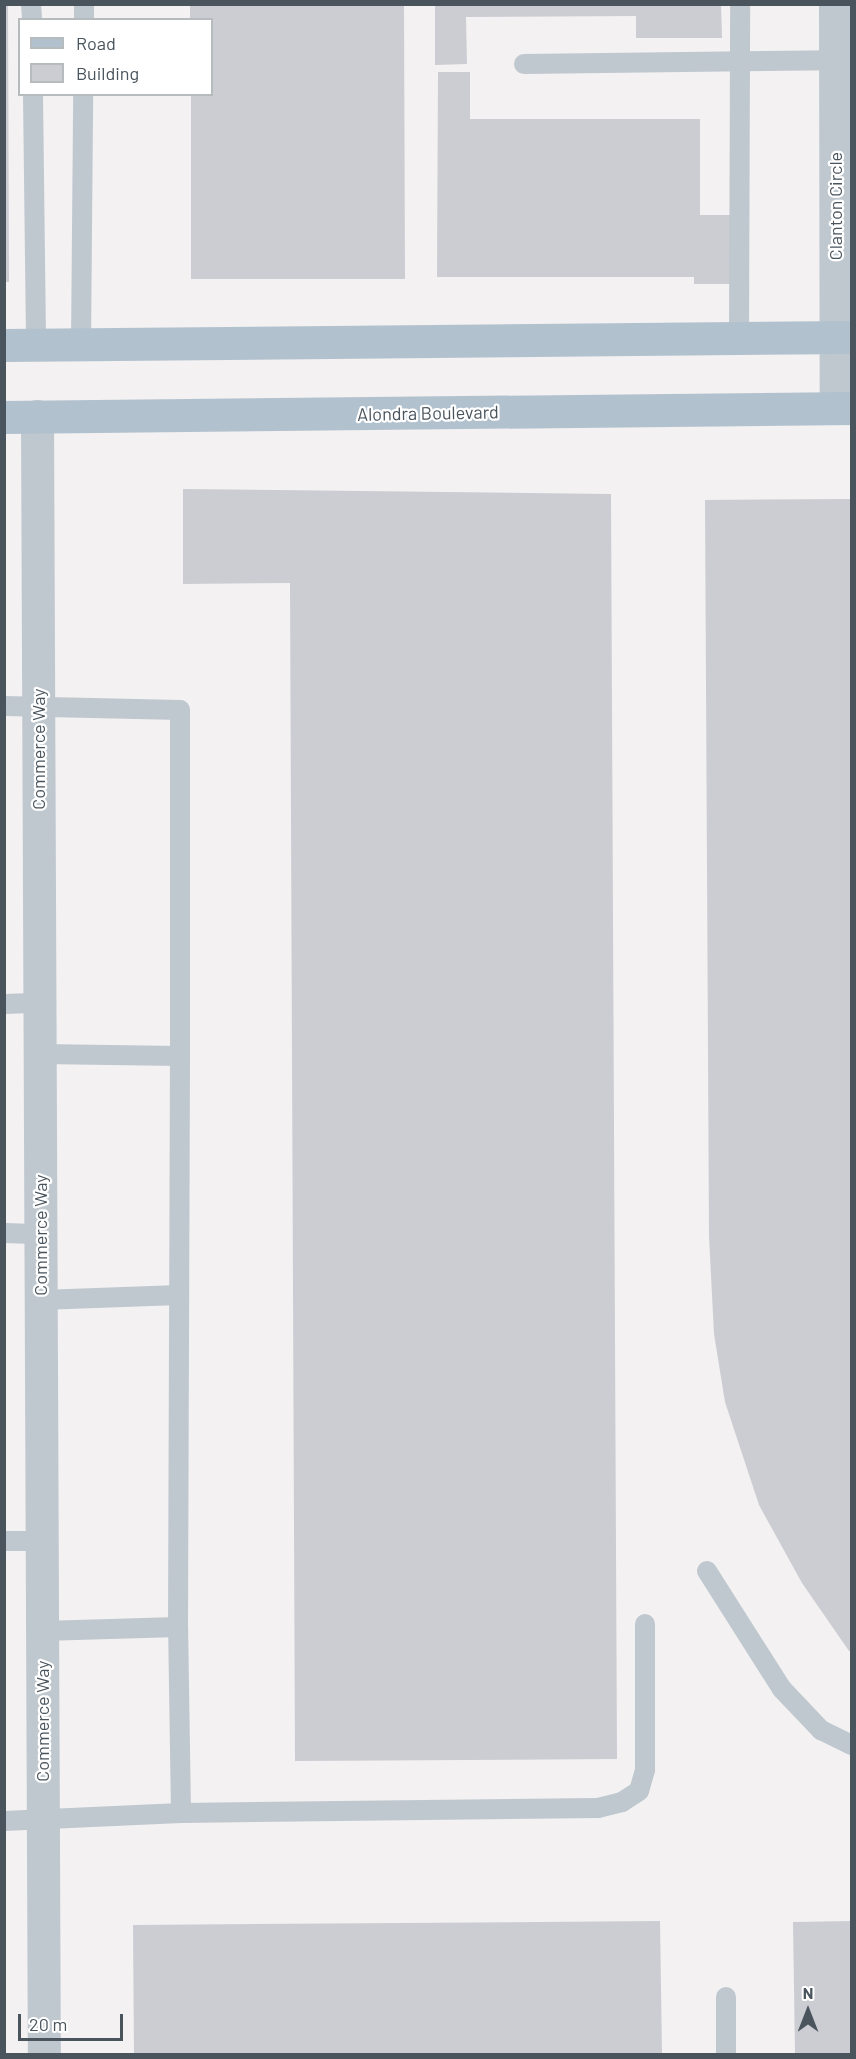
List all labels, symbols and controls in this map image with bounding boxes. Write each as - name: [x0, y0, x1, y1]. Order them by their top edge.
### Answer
- legend: [18, 18, 213, 96]
- text: Road: [76, 32, 116, 54]
- text: Building: [76, 62, 139, 84]
- street label: Clanton Circle: [824, 152, 846, 260]
- street label: Alondra Boulevard: [357, 401, 499, 425]
- street label: Commerce Way: [27, 688, 49, 810]
- street label: Commerce Way: [29, 1174, 51, 1296]
- street label: Commerce Way: [31, 1660, 53, 1782]
- north arrow: [778, 1981, 838, 2041]
- text: N: [803, 1983, 813, 2002]
- scale bar: [21, 2002, 126, 2040]
- text: 20 m: [29, 2013, 67, 2035]

